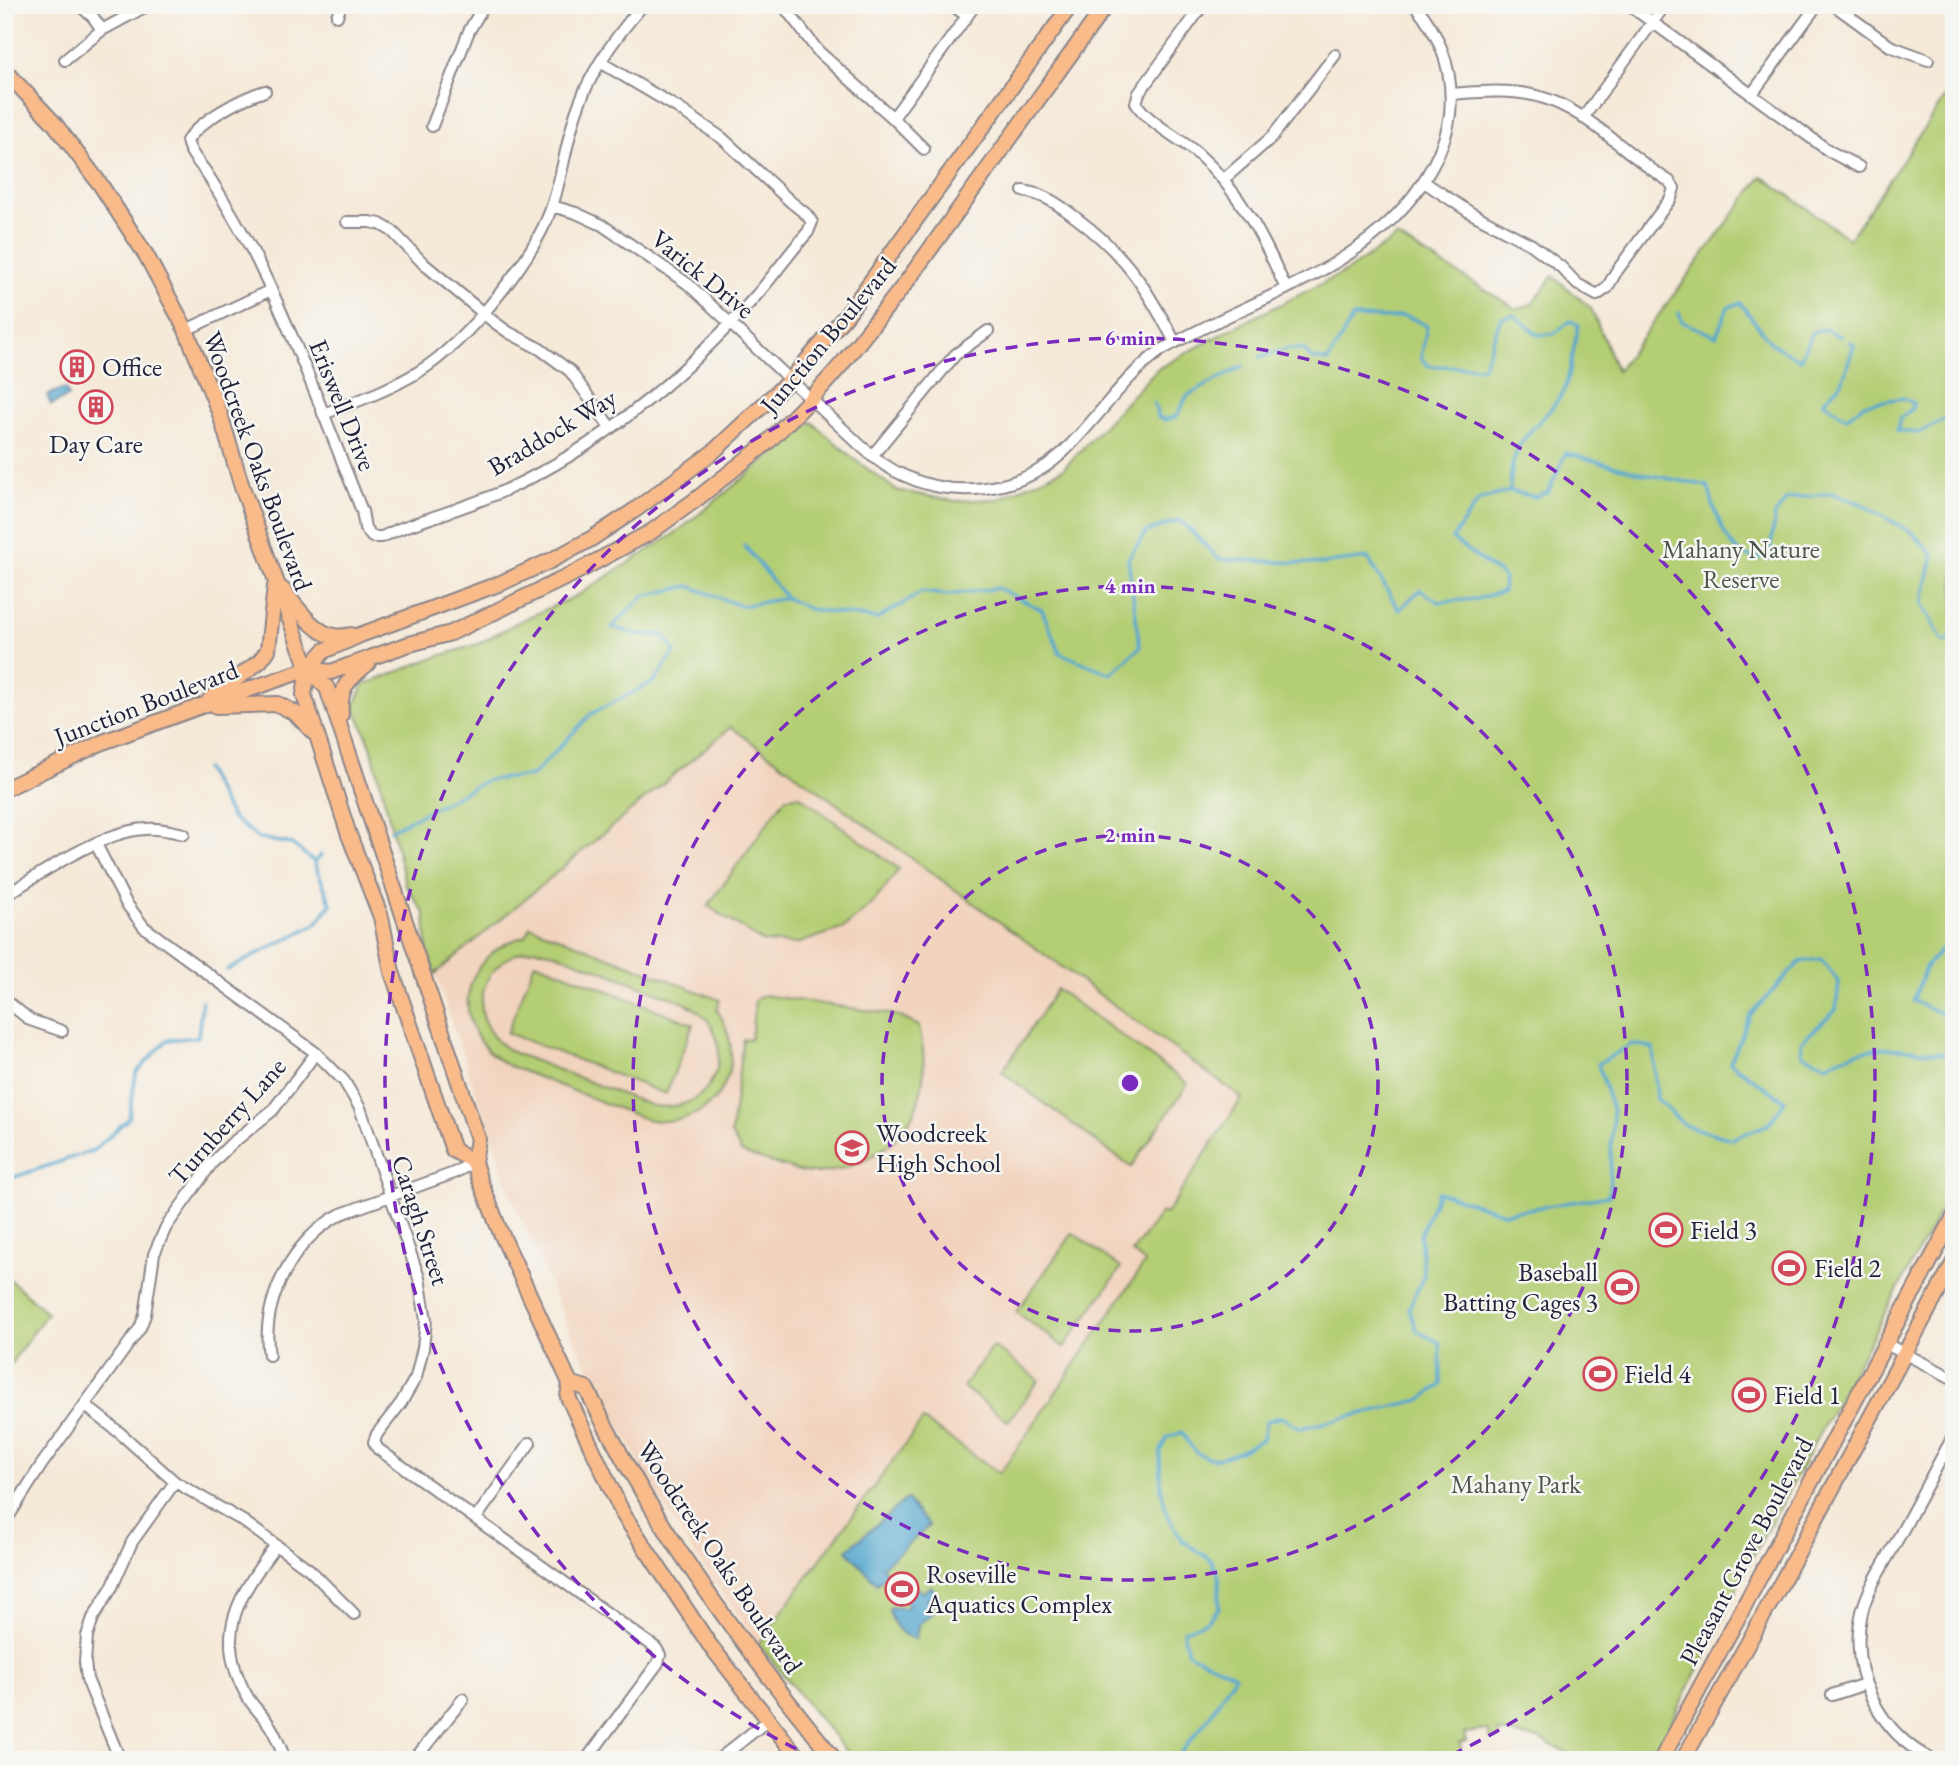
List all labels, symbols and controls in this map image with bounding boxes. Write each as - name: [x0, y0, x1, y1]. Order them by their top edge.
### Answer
- street label: Varick Drive: [644, 222, 762, 326]
- street label: Junction Boulevard: [751, 249, 904, 422]
- text: 6 min: [1104, 324, 1156, 351]
- street label: Woodcreek Oaks Boulevard: [195, 327, 321, 596]
- street label: Eriswell Drive: [301, 334, 385, 476]
- building icon: Office: [58, 348, 96, 386]
- place label: Office: [102, 350, 162, 384]
- street label: Braddock Way: [481, 380, 623, 484]
- building icon: Day Care: [77, 388, 115, 426]
- place label: Day Care: [49, 427, 143, 461]
- park label: Mahany Nature Reserve: [1662, 532, 1820, 596]
- text: 4 min: [1104, 572, 1156, 599]
- street label: Junction Boulevard: [47, 652, 244, 754]
- text: 2 min: [1104, 821, 1156, 848]
- street label: Turnberry Lane: [161, 1050, 293, 1192]
- centre of rings: [1118, 1071, 1142, 1095]
- place label: Woodcreek High School: [876, 1116, 1001, 1180]
- school or university icon: Woodcreek High School: [833, 1129, 871, 1167]
- street label: Caragh Street: [384, 1151, 458, 1289]
- sports icon: Field 3: [1647, 1211, 1685, 1249]
- place label: Field 3: [1690, 1213, 1757, 1247]
- sports icon: Field 2: [1770, 1249, 1808, 1287]
- place label: Field 2: [1814, 1251, 1881, 1285]
- place label: Baseball Batting Cages 3: [1443, 1255, 1598, 1319]
- sports icon: Baseball Batting Cages 3: [1603, 1268, 1641, 1306]
- sports icon: Field 4: [1581, 1355, 1619, 1393]
- place label: Field 4: [1624, 1357, 1691, 1391]
- sports icon: Field 1: [1730, 1376, 1768, 1414]
- place label: Field 1: [1774, 1378, 1841, 1412]
- street label: Pleasant Grove Boulevard: [1671, 1430, 1821, 1671]
- street label: Woodcreek Oaks Boulevard: [629, 1434, 811, 1681]
- park label: Mahany Park: [1451, 1467, 1582, 1501]
- place label: Roseville Aquatics Complex: [925, 1557, 1113, 1621]
- sports icon: Roseville Aquatics Complex: [883, 1570, 921, 1608]

